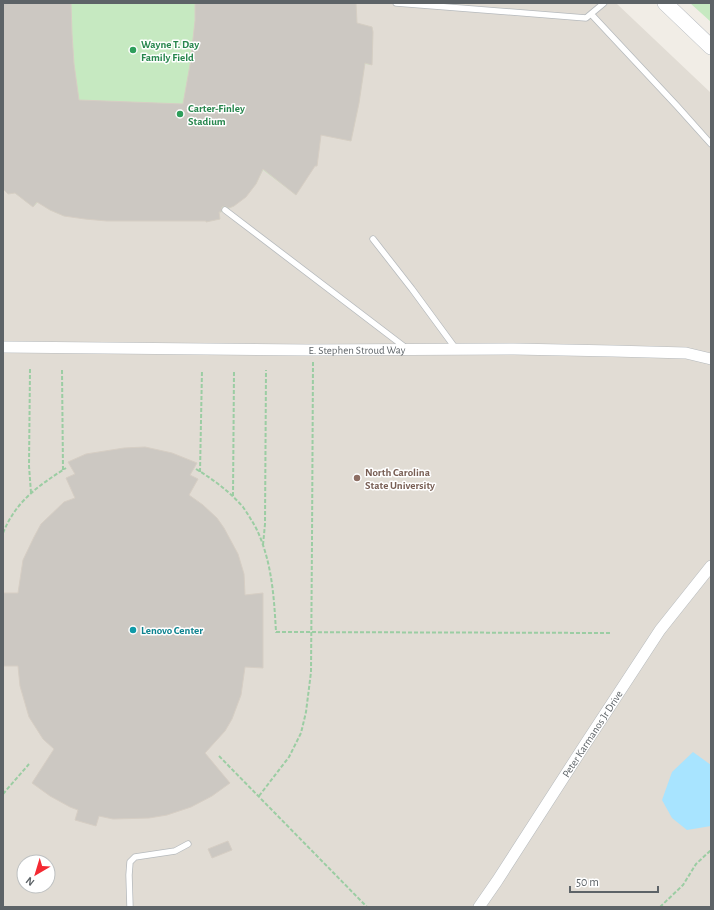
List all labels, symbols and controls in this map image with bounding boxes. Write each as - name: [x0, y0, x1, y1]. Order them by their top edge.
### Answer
- place label: Wayne T. Day Family Field: [141, 39, 199, 63]
- marker: Wayne T. Day Family Field: [128, 45, 138, 55]
- place label: Carter-Finley Stadium: [188, 103, 245, 127]
- marker: Carter-Finley Stadium: [175, 109, 185, 119]
- street label: E. Stephen Stroud Way: [308, 344, 406, 355]
- place label: North Carolina State University: [365, 467, 435, 491]
- marker: North Carolina State University: [352, 473, 362, 483]
- marker: Lenovo Center: [128, 625, 138, 635]
- place label: Lenovo Center: [141, 625, 203, 636]
- street label: Peter Karmanos Jr Drive: [560, 688, 624, 779]
- north arrow: [16, 854, 56, 894]
- scale bar: [570, 868, 658, 894]
- text: N: [24, 875, 37, 888]
- text: 50 m: [576, 876, 599, 888]

